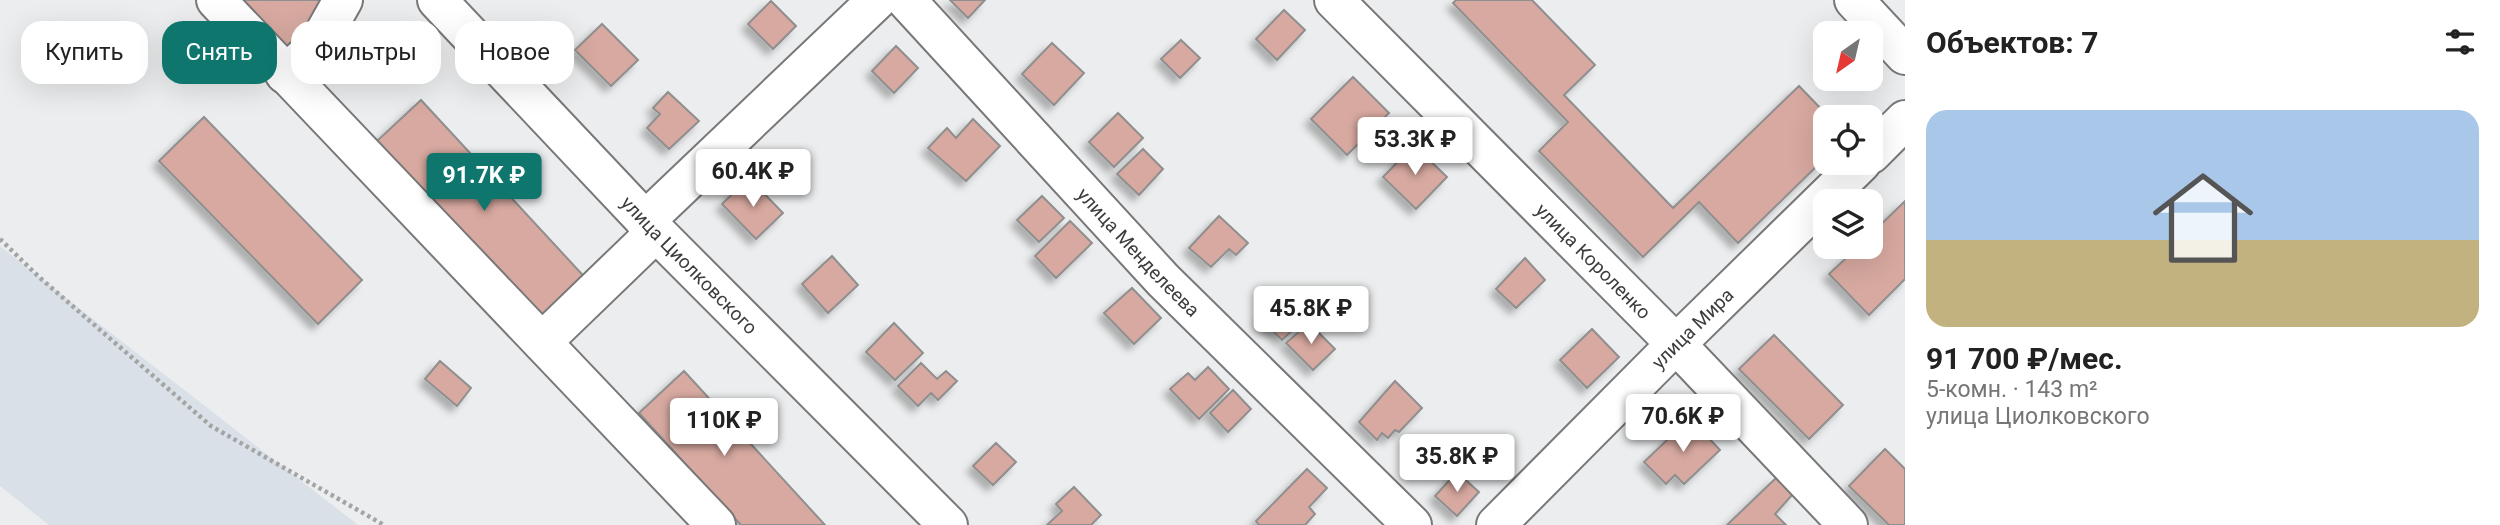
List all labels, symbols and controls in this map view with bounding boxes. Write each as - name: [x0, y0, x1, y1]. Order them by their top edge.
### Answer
- chip: Купить: [21, 21, 148, 84]
- chip: Снять: [162, 21, 277, 84]
- chip: Фильтры: [291, 21, 441, 84]
- chip: Новое: [455, 21, 574, 84]
- north arrow: [1813, 21, 1883, 91]
- map controls: [1813, 21, 1883, 259]
- icon: filters: [2441, 23, 2479, 61]
- text: Объектов: 7: [1926, 25, 2098, 60]
- button: locate: [1813, 105, 1883, 175]
- pin: 53.3K ₽: [1350, 118, 1480, 177]
- text: 53.3K ₽: [1374, 126, 1456, 153]
- pin: 60.4K ₽: [688, 150, 818, 209]
- pin: 91.7K ₽: [419, 154, 549, 213]
- icon: home: [2140, 155, 2266, 281]
- text: 60.4K ₽: [712, 158, 794, 185]
- text: 91.7K ₽: [443, 162, 525, 189]
- street label: улица Менделеева: [1073, 183, 1205, 321]
- button: layers: [1813, 189, 1883, 259]
- street label: улица Циолковского: [616, 191, 763, 339]
- street label: улица Короленко: [1531, 198, 1656, 324]
- street label: улица Мира: [1647, 283, 1738, 373]
- pin: 45.8K ₽: [1246, 286, 1376, 346]
- text: 45.8K ₽: [1270, 295, 1352, 322]
- text: 91 700 ₽/мес.: [1926, 341, 2123, 376]
- text: 5-комн. · 143 m²: [1926, 376, 2098, 403]
- pin: 70.6K ₽: [1618, 394, 1748, 454]
- pin: 110K ₽: [667, 398, 781, 458]
- text: 70.6K ₽: [1642, 403, 1724, 430]
- text: улица Циолковского: [1926, 403, 2150, 430]
- text: 110K ₽: [686, 407, 762, 434]
- pin: 35.8K ₽: [1392, 434, 1522, 494]
- text: 35.8K ₽: [1416, 443, 1498, 470]

